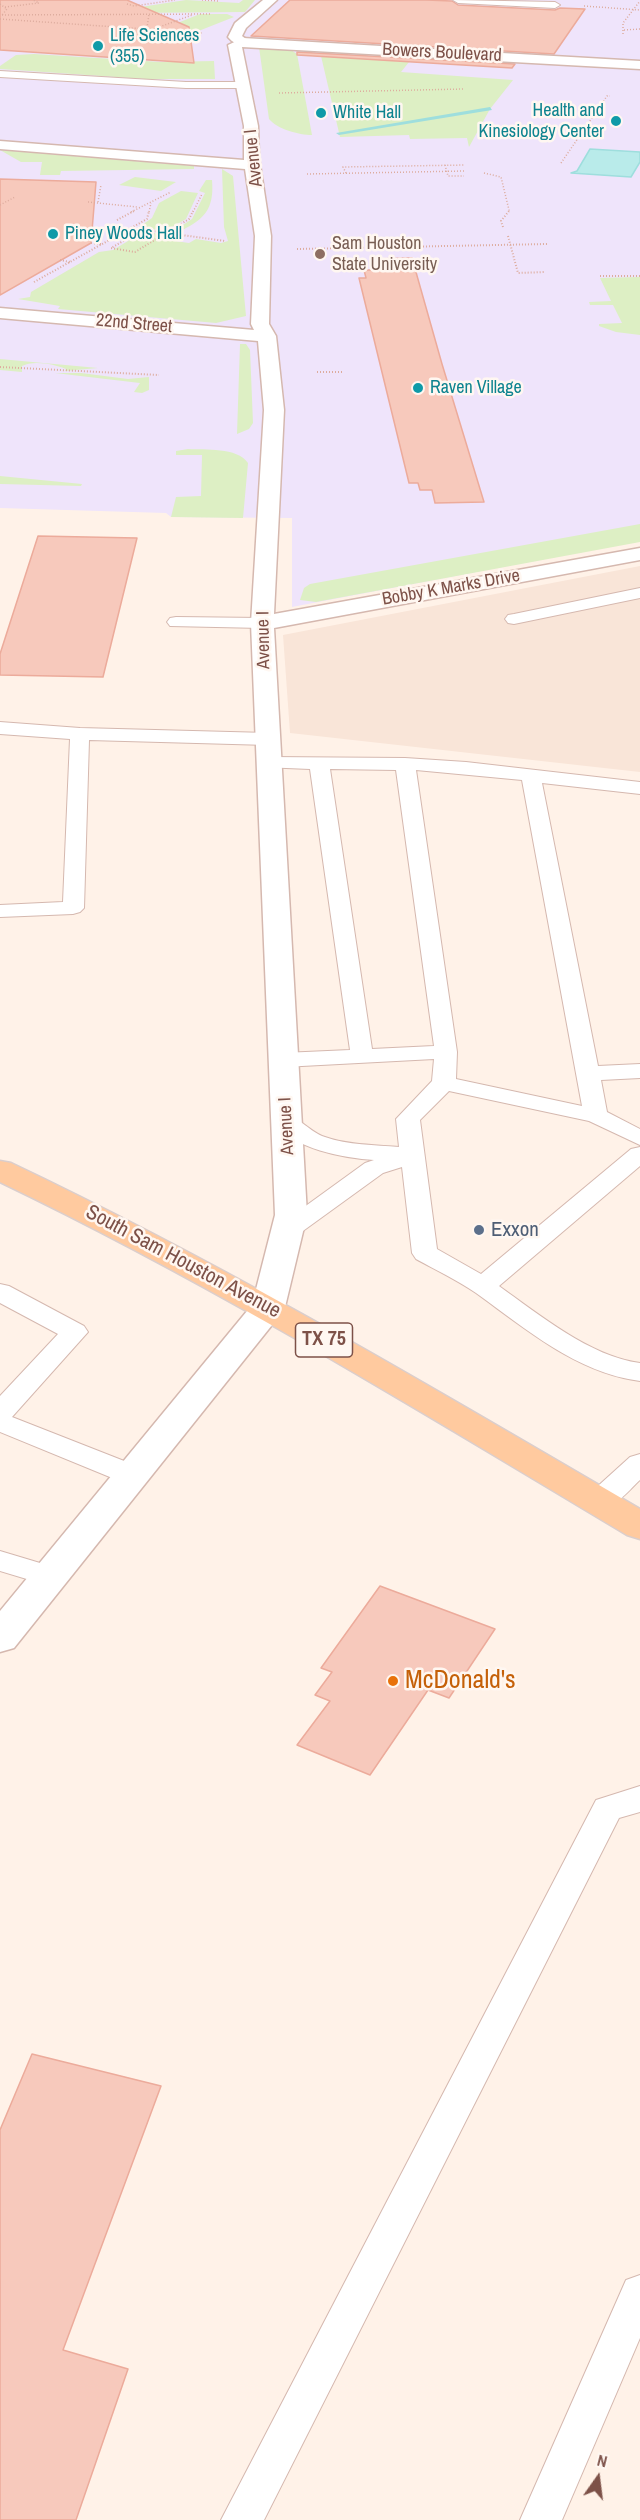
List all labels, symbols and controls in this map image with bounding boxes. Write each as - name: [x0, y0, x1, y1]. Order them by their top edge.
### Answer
- place label: Life Sciences (355): [110, 25, 199, 68]
- marker: Life Sciences (355): [91, 39, 105, 53]
- street label: Bowers Boulevard: [382, 39, 502, 67]
- place label: Health and Kinesiology Center: [478, 100, 604, 142]
- place label: White Hall: [333, 102, 401, 124]
- marker: White Hall: [314, 106, 328, 120]
- marker: Health and Kinesiology Center: [609, 114, 623, 128]
- street label: Avenue I: [240, 128, 268, 188]
- place label: Piney Woods Hall: [65, 223, 182, 245]
- marker: Piney Woods Hall: [46, 227, 60, 241]
- place label: Sam Houston State University: [332, 233, 437, 276]
- marker: Sam Houston State University: [313, 247, 327, 261]
- street label: 22nd Street: [95, 310, 173, 338]
- place label: Raven Village: [430, 377, 522, 399]
- marker: Raven Village: [411, 381, 425, 395]
- street label: Bobby K Marks Drive: [380, 565, 522, 611]
- street label: Avenue I: [253, 611, 275, 669]
- street label: Avenue I: [275, 1096, 299, 1156]
- street label: South Sam Houston Avenue: [81, 1200, 285, 1324]
- place label: Exxon: [491, 1217, 539, 1243]
- marker: Exxon: [472, 1223, 486, 1237]
- road number: TX 75: [296, 1323, 352, 1357]
- place label: McDonald's: [405, 1665, 516, 1697]
- marker: McDonald's: [386, 1674, 400, 1688]
- north arrow: [568, 2448, 628, 2508]
- text: N: [595, 2449, 610, 2472]

